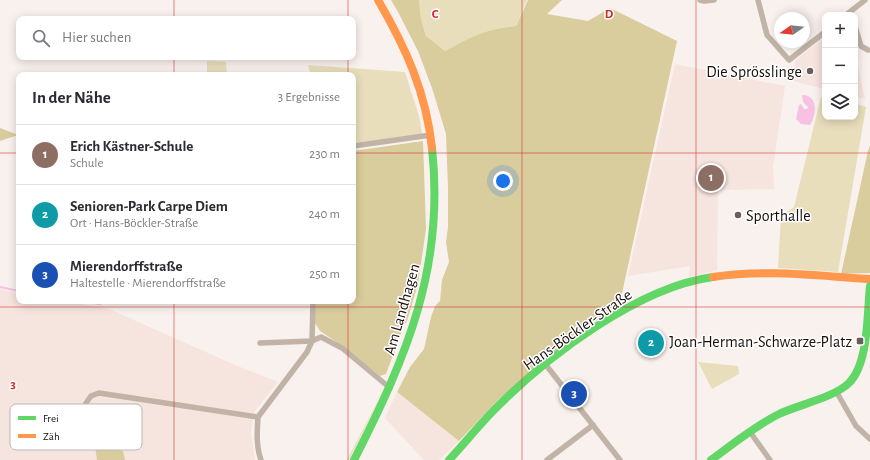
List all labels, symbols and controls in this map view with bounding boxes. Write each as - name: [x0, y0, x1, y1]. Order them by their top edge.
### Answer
- text: C: [432, 8, 439, 21]
- text: D: [605, 8, 614, 21]
- north arrow: [774, 12, 810, 48]
- map controls: [822, 12, 858, 120]
- button: +: [822, 12, 858, 48]
- search box: [16, 16, 356, 60]
- icon: search: [30, 27, 52, 49]
- text: Hier suchen: [62, 30, 132, 45]
- button: −: [822, 48, 858, 84]
- place label: Die Sprösslinge: [706, 64, 802, 80]
- marker: Die Sprösslinge: [805, 66, 815, 76]
- button: layers: [822, 84, 858, 120]
- text: In der Nähe: [32, 89, 111, 106]
- text: 3 Ergebnisse: [278, 91, 340, 104]
- text: Erich Kästner-Schule: [70, 139, 193, 154]
- text: 1: [43, 148, 47, 161]
- text: 230 m: [309, 148, 340, 161]
- text: Schule: [70, 157, 103, 170]
- pin: 1: [698, 163, 724, 193]
- your location: [493, 171, 513, 191]
- text: Senioren-Park Carpe Diem: [70, 199, 228, 214]
- text: 2: [42, 208, 48, 221]
- text: 240 m: [308, 208, 340, 221]
- place label: Sporthalle: [746, 208, 811, 224]
- marker: Sporthalle: [733, 210, 743, 220]
- text: Ort · Hans-Böckler-Straße: [70, 217, 198, 230]
- text: Mierendorffstraße: [70, 259, 183, 274]
- street label: Am Landhagen: [381, 262, 423, 357]
- text: 3: [42, 268, 48, 281]
- text: 250 m: [309, 268, 340, 281]
- text: Haltestelle · Mierendorffstraße: [70, 277, 226, 290]
- street label: Hans-Böckler-Straße: [520, 286, 635, 373]
- pin: 2: [638, 328, 664, 358]
- place label: Joan-Herman-Schwarze-Platz: [669, 334, 852, 350]
- marker: Joan-Herman-Schwarze-Platz: [855, 336, 865, 346]
- text: 3: [10, 378, 16, 391]
- pin: 3: [561, 379, 587, 409]
- legend: [10, 404, 142, 450]
- text: Frei: [43, 413, 59, 424]
- text: Zäh: [43, 431, 60, 442]

